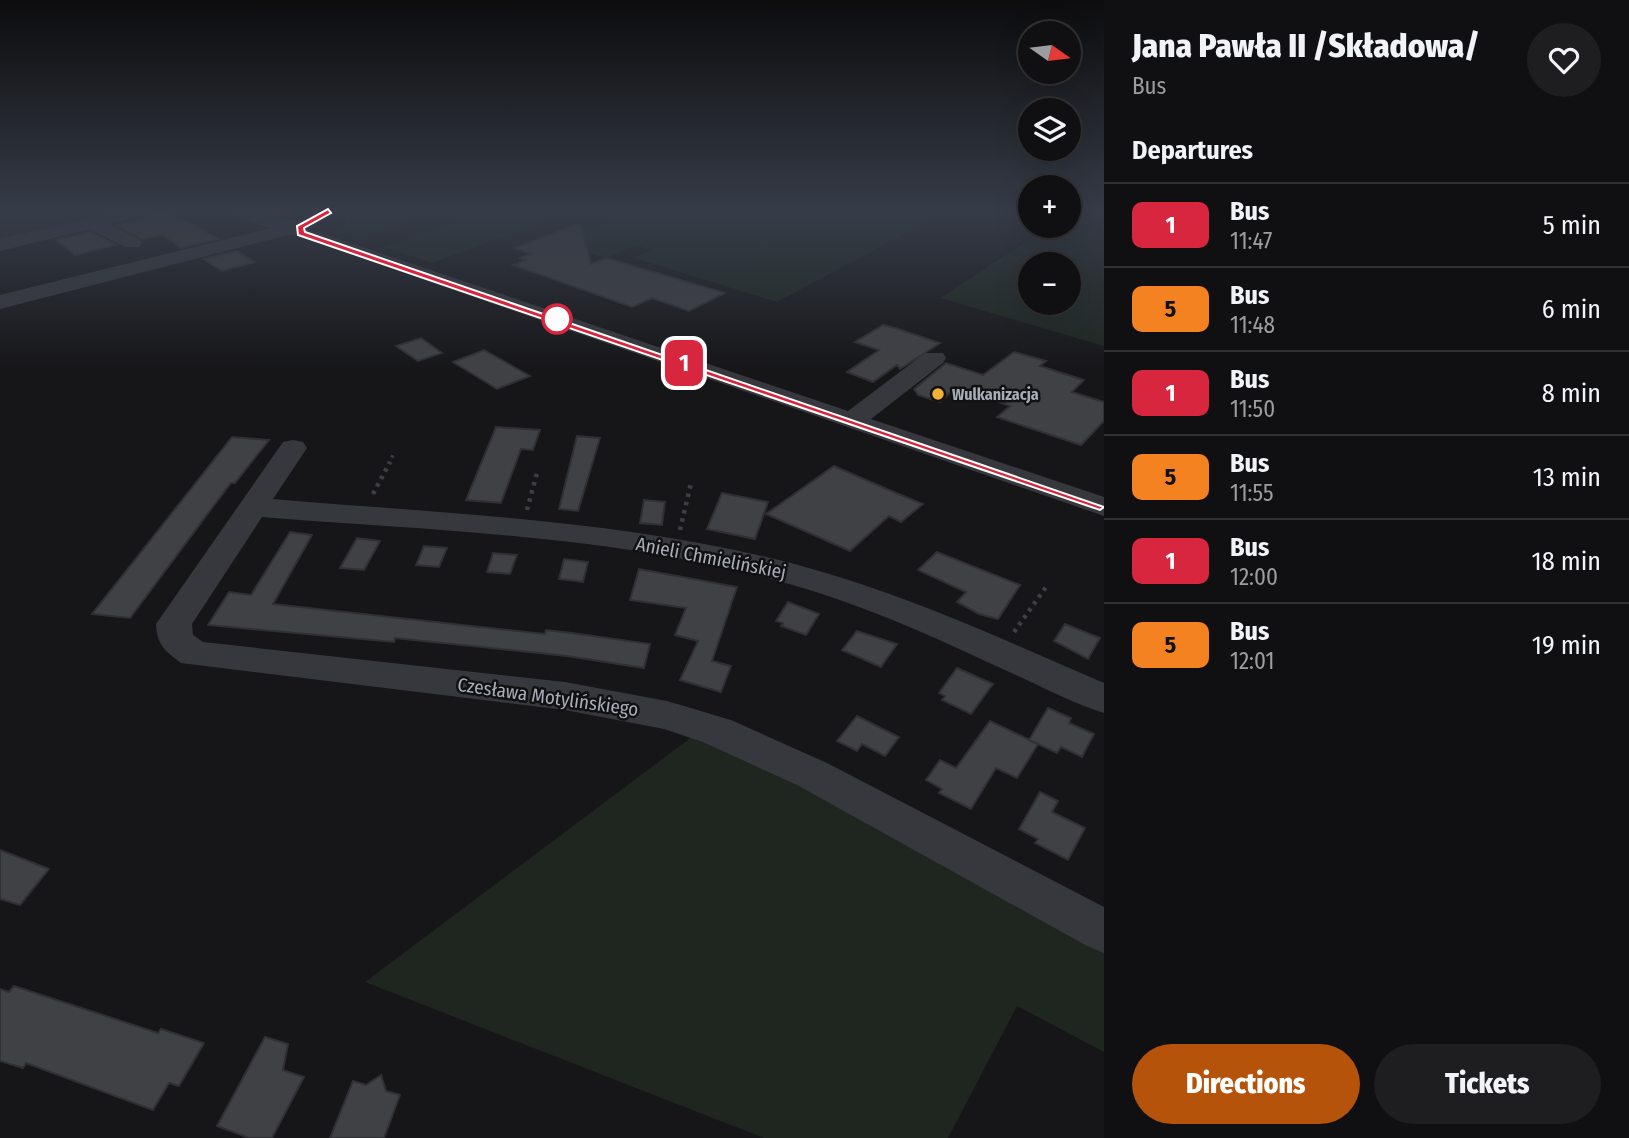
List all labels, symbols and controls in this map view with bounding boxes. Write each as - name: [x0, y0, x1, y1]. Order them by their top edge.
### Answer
- north arrow: [1018, 21, 1082, 84]
- map controls: [1018, 21, 1081, 315]
- button: heart: [1527, 23, 1601, 97]
- text: Jana Pawła II /Składowa/: [1132, 26, 1480, 66]
- text: Bus: [1132, 72, 1166, 100]
- button: layers: [1018, 98, 1081, 161]
- text: Departures: [1132, 135, 1253, 166]
- button: +: [1018, 175, 1081, 238]
- text: Bus: [1230, 196, 1269, 227]
- text: 5 min: [1543, 210, 1601, 241]
- text: 1: [1165, 211, 1176, 239]
- text: 11:47: [1230, 227, 1272, 255]
- button: −: [1018, 252, 1081, 315]
- text: Bus: [1230, 280, 1269, 311]
- text: 6 min: [1542, 294, 1601, 325]
- text: 5: [1165, 295, 1176, 323]
- unlabelled marker: [542, 304, 572, 334]
- text: 11:48: [1230, 311, 1275, 339]
- line badge: 1: [661, 340, 707, 386]
- text: 1: [679, 349, 689, 377]
- text: Bus: [1230, 364, 1269, 395]
- text: 8 min: [1542, 378, 1601, 409]
- text: 1: [1165, 379, 1176, 407]
- place label: Wulkanizacja: [952, 385, 1039, 404]
- marker: Wulkanizacja: [930, 386, 946, 402]
- text: 11:50: [1230, 395, 1275, 423]
- text: Bus: [1230, 448, 1269, 479]
- text: 13 min: [1533, 462, 1601, 493]
- text: 5: [1165, 463, 1176, 491]
- text: 11:55: [1230, 479, 1274, 507]
- street label: Anieli Chmielińskiej: [634, 532, 788, 584]
- text: Bus: [1230, 532, 1269, 563]
- text: 18 min: [1532, 546, 1601, 577]
- text: 1: [1165, 547, 1176, 575]
- text: 12:00: [1230, 563, 1278, 591]
- text: Bus: [1230, 616, 1269, 647]
- text: 19 min: [1532, 630, 1601, 661]
- text: 5: [1165, 631, 1176, 659]
- text: 12:01: [1230, 647, 1274, 675]
- street label: Czesława Motylińskiego: [456, 673, 640, 721]
- button: Directions: [1132, 1044, 1360, 1124]
- button: Tickets: [1374, 1044, 1601, 1124]

